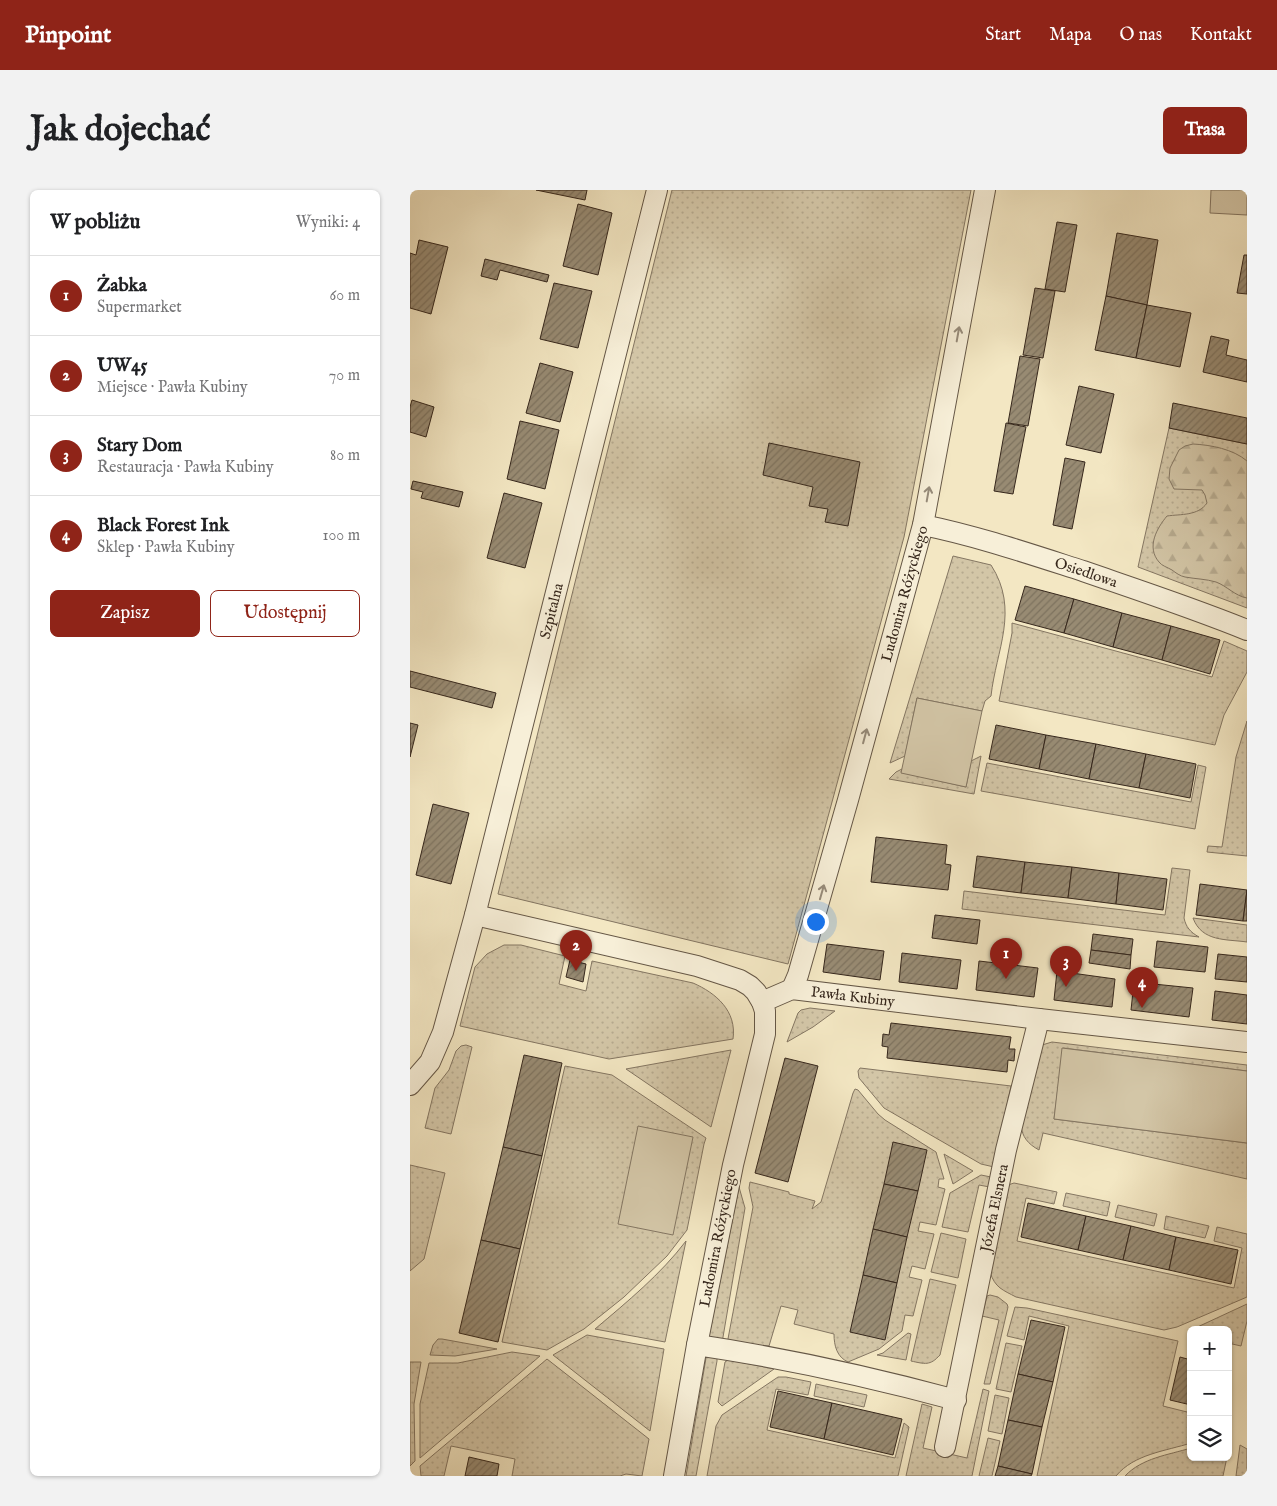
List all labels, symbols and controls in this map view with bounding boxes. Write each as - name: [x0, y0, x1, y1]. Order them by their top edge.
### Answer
- text: Pinpoint: [25, 20, 111, 51]
- text: Start: [985, 24, 1021, 47]
- text: Mapa: [1049, 24, 1092, 47]
- text: O nas: [1120, 24, 1162, 47]
- text: Kontakt: [1190, 24, 1252, 47]
- button: Trasa: [1163, 107, 1247, 154]
- text: Jak dojechać: [30, 108, 210, 153]
- text: W pobliżu: [50, 209, 140, 236]
- text: Wyniki: 4: [296, 213, 360, 233]
- text: Żabka: [97, 274, 147, 298]
- text: 1: [63, 286, 69, 306]
- text: 60 m: [330, 286, 360, 306]
- text: Supermarket: [97, 298, 182, 318]
- one-way arrow: [954, 327, 963, 343]
- text: UW45: [97, 354, 147, 378]
- text: 2: [62, 366, 70, 386]
- text: 70 m: [329, 366, 360, 386]
- text: Miejsce · Pawła Kubiny: [97, 378, 248, 398]
- text: Stary Dom: [97, 434, 182, 458]
- text: 3: [63, 446, 69, 466]
- text: 80 m: [330, 446, 360, 466]
- text: Restauracja · Pawła Kubiny: [97, 458, 274, 478]
- one-way arrow: [924, 486, 934, 502]
- text: Black Forest Ink: [97, 514, 229, 538]
- street label: Ludomira Różyckiego: [877, 523, 932, 664]
- text: 4: [62, 526, 70, 546]
- text: 100 m: [323, 526, 360, 546]
- text: Sklep · Pawła Kubiny: [97, 538, 235, 558]
- street label: Osiedlowa: [1052, 553, 1121, 592]
- street label: Szpitalna: [535, 580, 568, 641]
- button: Zapisz: [50, 590, 200, 637]
- button: Udostępnij: [210, 590, 360, 637]
- one-way arrow: [861, 728, 871, 744]
- one-way arrow: [817, 885, 827, 901]
- your location: [803, 909, 829, 935]
- pin: 2: [560, 930, 592, 971]
- pin: 1: [990, 938, 1022, 979]
- pin: 3: [1050, 946, 1082, 987]
- pin: 4: [1126, 967, 1158, 1008]
- street label: Pawła Kubiny: [810, 982, 896, 1011]
- street label: Józefa Elsnera: [975, 1162, 1013, 1256]
- street label: Ludomira Różyckiego: [695, 1167, 741, 1309]
- map controls: [1187, 1326, 1232, 1461]
- button: +: [1187, 1326, 1232, 1371]
- button: −: [1187, 1371, 1232, 1416]
- button: layers: [1187, 1416, 1232, 1461]

